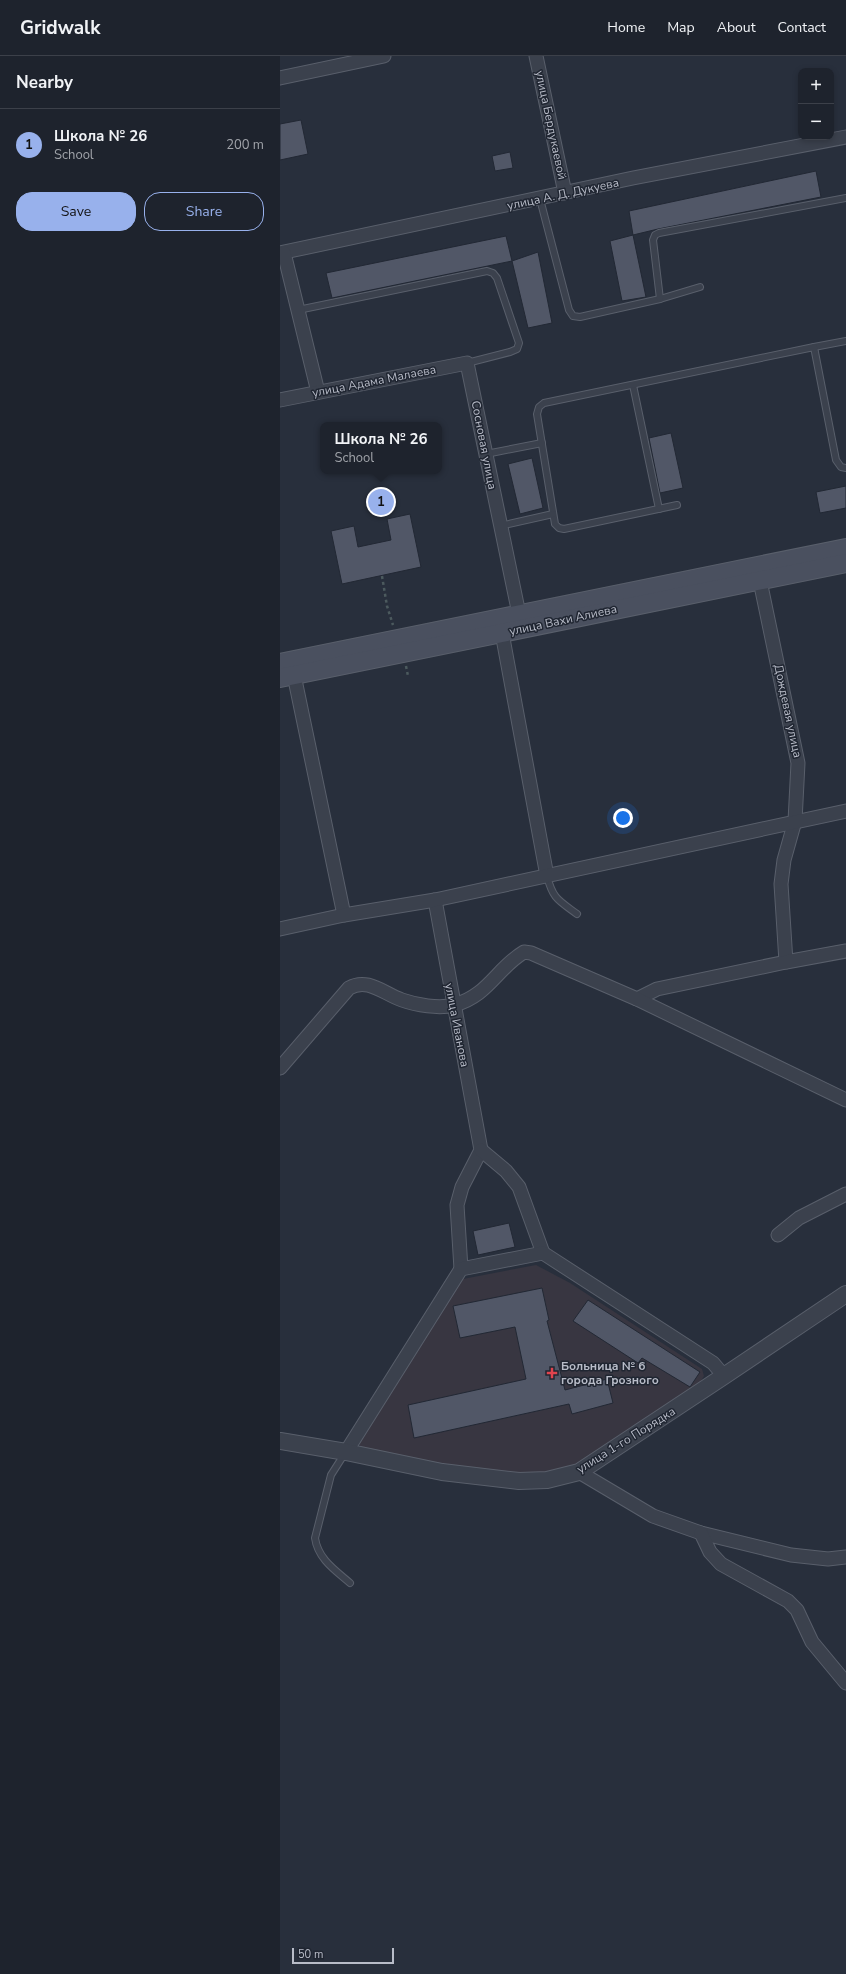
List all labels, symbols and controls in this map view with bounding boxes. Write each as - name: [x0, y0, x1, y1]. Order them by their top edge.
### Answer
- text: Gridwalk: [20, 15, 100, 41]
- text: Home: [607, 18, 645, 37]
- text: Map: [667, 18, 695, 37]
- text: About: [717, 18, 756, 37]
- text: Contact: [778, 18, 826, 37]
- map controls: [798, 68, 834, 140]
- button: +: [798, 68, 834, 104]
- street label: улица Бердукаевой: [532, 69, 570, 181]
- text: Nearby: [16, 71, 73, 94]
- button: −: [798, 104, 834, 140]
- text: Школа № 26: [54, 126, 147, 146]
- text: 1: [25, 136, 33, 154]
- text: 200 m: [226, 136, 264, 154]
- text: School: [54, 146, 94, 164]
- street label: улица А. Д. Дукуева: [506, 174, 620, 214]
- button: Save: [16, 192, 136, 231]
- button: Share: [144, 192, 264, 231]
- street label: улица Адама Малаева: [311, 361, 437, 401]
- street label: Сосновая улица: [468, 399, 500, 491]
- popup: [320, 422, 442, 474]
- text: Школа № 26: [334, 429, 428, 449]
- text: School: [334, 449, 374, 467]
- pin: 1: [368, 487, 394, 517]
- street label: улица Вахи Алиева: [508, 601, 618, 639]
- street label: Дождевая улица: [770, 663, 806, 759]
- your location: [613, 808, 633, 828]
- street label: улица Иванова: [441, 982, 473, 1068]
- place label: Больница № 6 города Грозного: [561, 1358, 659, 1388]
- marker: Больница № 6 города Грозного: [546, 1367, 558, 1379]
- street label: улица 1-го Порядка: [574, 1403, 678, 1477]
- scale bar: [292, 1946, 394, 1965]
- text: 50 m: [298, 1947, 323, 1962]

